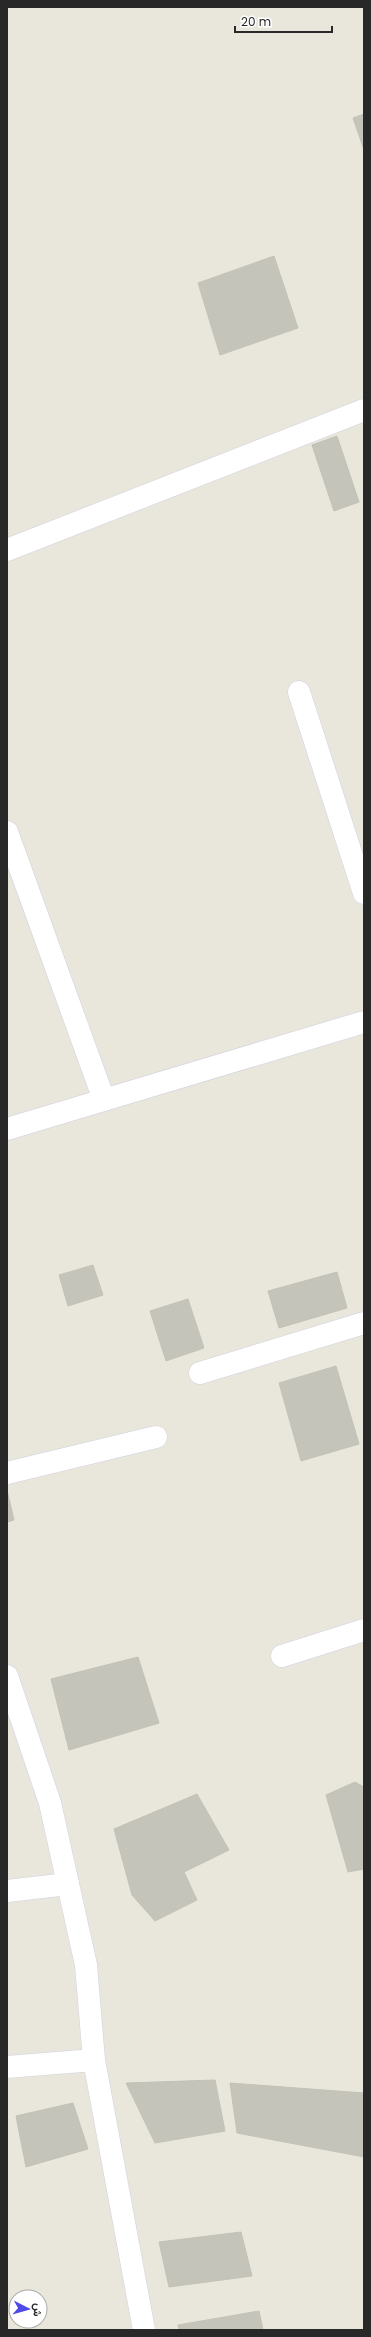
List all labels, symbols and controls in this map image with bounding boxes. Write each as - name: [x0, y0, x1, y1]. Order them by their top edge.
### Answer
- scale bar: [235, 8, 332, 34]
- text: 20 m: [241, 13, 271, 30]
- north arrow: [8, 2289, 48, 2329]
- text: ش: [29, 2303, 47, 2317]

